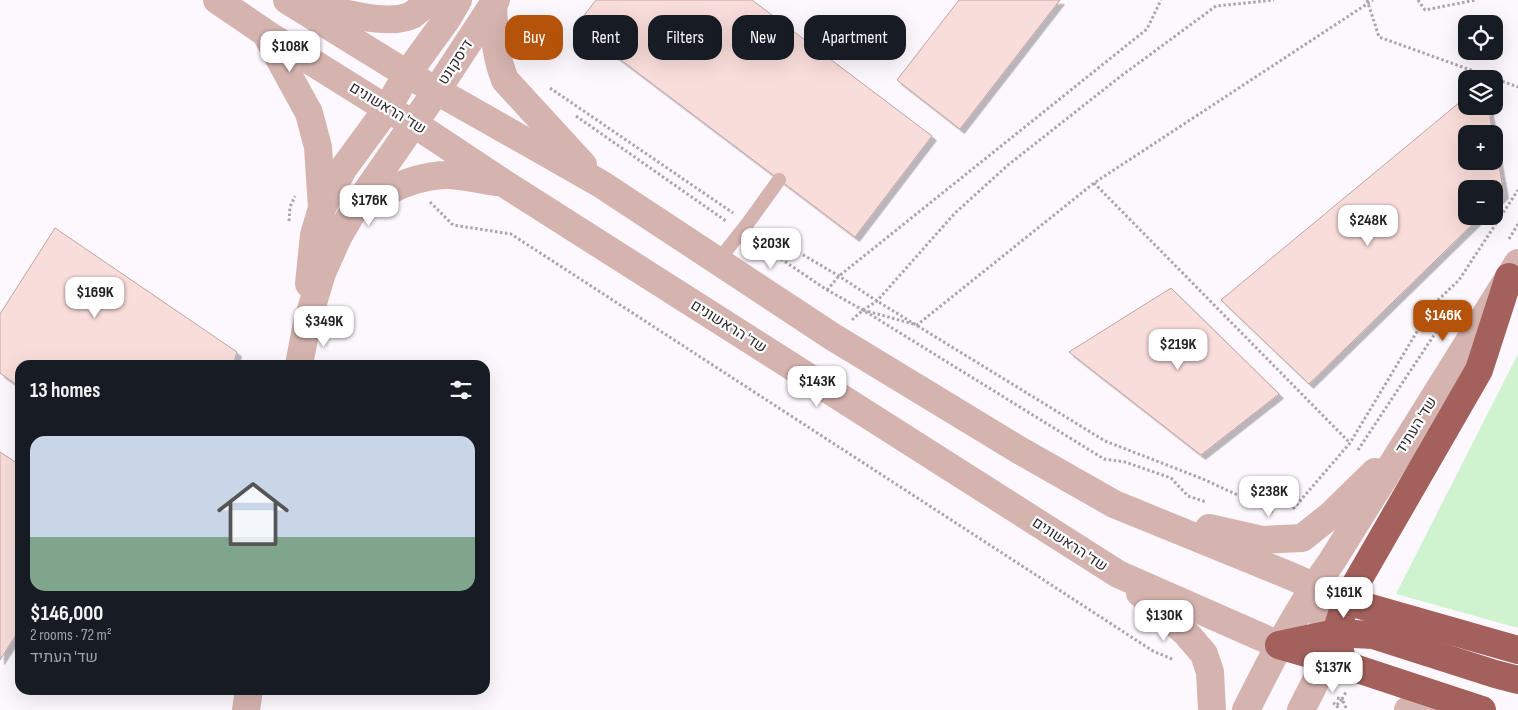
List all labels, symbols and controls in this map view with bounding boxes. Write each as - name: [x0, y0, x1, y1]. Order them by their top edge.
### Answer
- chip: Buy: [505, 15, 563, 60]
- chip: Rent: [573, 15, 638, 60]
- chip: Filters: [648, 15, 722, 60]
- chip: New: [732, 15, 794, 60]
- chip: Apartment: [804, 15, 906, 60]
- map controls: [1458, 15, 1503, 225]
- button: locate: [1458, 15, 1503, 60]
- pin: $108K: [255, 30, 325, 73]
- street label: דיסקונט: [434, 36, 477, 89]
- text: $108K: [271, 37, 309, 56]
- button: layers: [1458, 70, 1503, 115]
- street label: שד' הראשונים: [346, 78, 430, 139]
- button: +: [1458, 125, 1503, 170]
- button: −: [1458, 180, 1503, 225]
- pin: $176K: [334, 184, 404, 227]
- text: $176K: [351, 191, 387, 210]
- pin: $248K: [1333, 204, 1403, 247]
- text: $248K: [1349, 211, 1387, 230]
- pin: $203K: [736, 228, 806, 270]
- text: $203K: [752, 234, 790, 253]
- pin: $169K: [60, 276, 130, 319]
- text: $169K: [76, 283, 114, 302]
- street label: שד' הראשונים: [687, 296, 770, 357]
- pin: $146K: [1408, 300, 1478, 342]
- pin: $349K: [289, 306, 359, 348]
- text: $146K: [1424, 306, 1462, 325]
- text: $349K: [305, 312, 343, 331]
- pin: $219K: [1143, 328, 1213, 371]
- text: $219K: [1160, 335, 1196, 354]
- pin: $143K: [782, 366, 852, 408]
- text: $143K: [798, 372, 836, 391]
- icon: filters: [447, 376, 475, 404]
- text: 13 homes: [30, 378, 100, 403]
- street label: שד' העתיד: [1391, 393, 1441, 457]
- icon: home: [208, 469, 298, 559]
- pin: $238K: [1234, 476, 1304, 518]
- text: $238K: [1250, 482, 1288, 501]
- street label: שד' הראשונים: [1028, 513, 1111, 576]
- pin: $161K: [1309, 576, 1379, 619]
- text: $161K: [1326, 583, 1362, 602]
- pin: $130K: [1129, 600, 1199, 642]
- text: $146,000: [30, 601, 103, 626]
- text: $130K: [1145, 606, 1183, 625]
- text: 2 rooms · 72 m²: [30, 626, 112, 645]
- text: שד' העתיד: [30, 648, 98, 667]
- pin: $137K: [1298, 652, 1368, 694]
- text: $137K: [1315, 658, 1351, 677]

